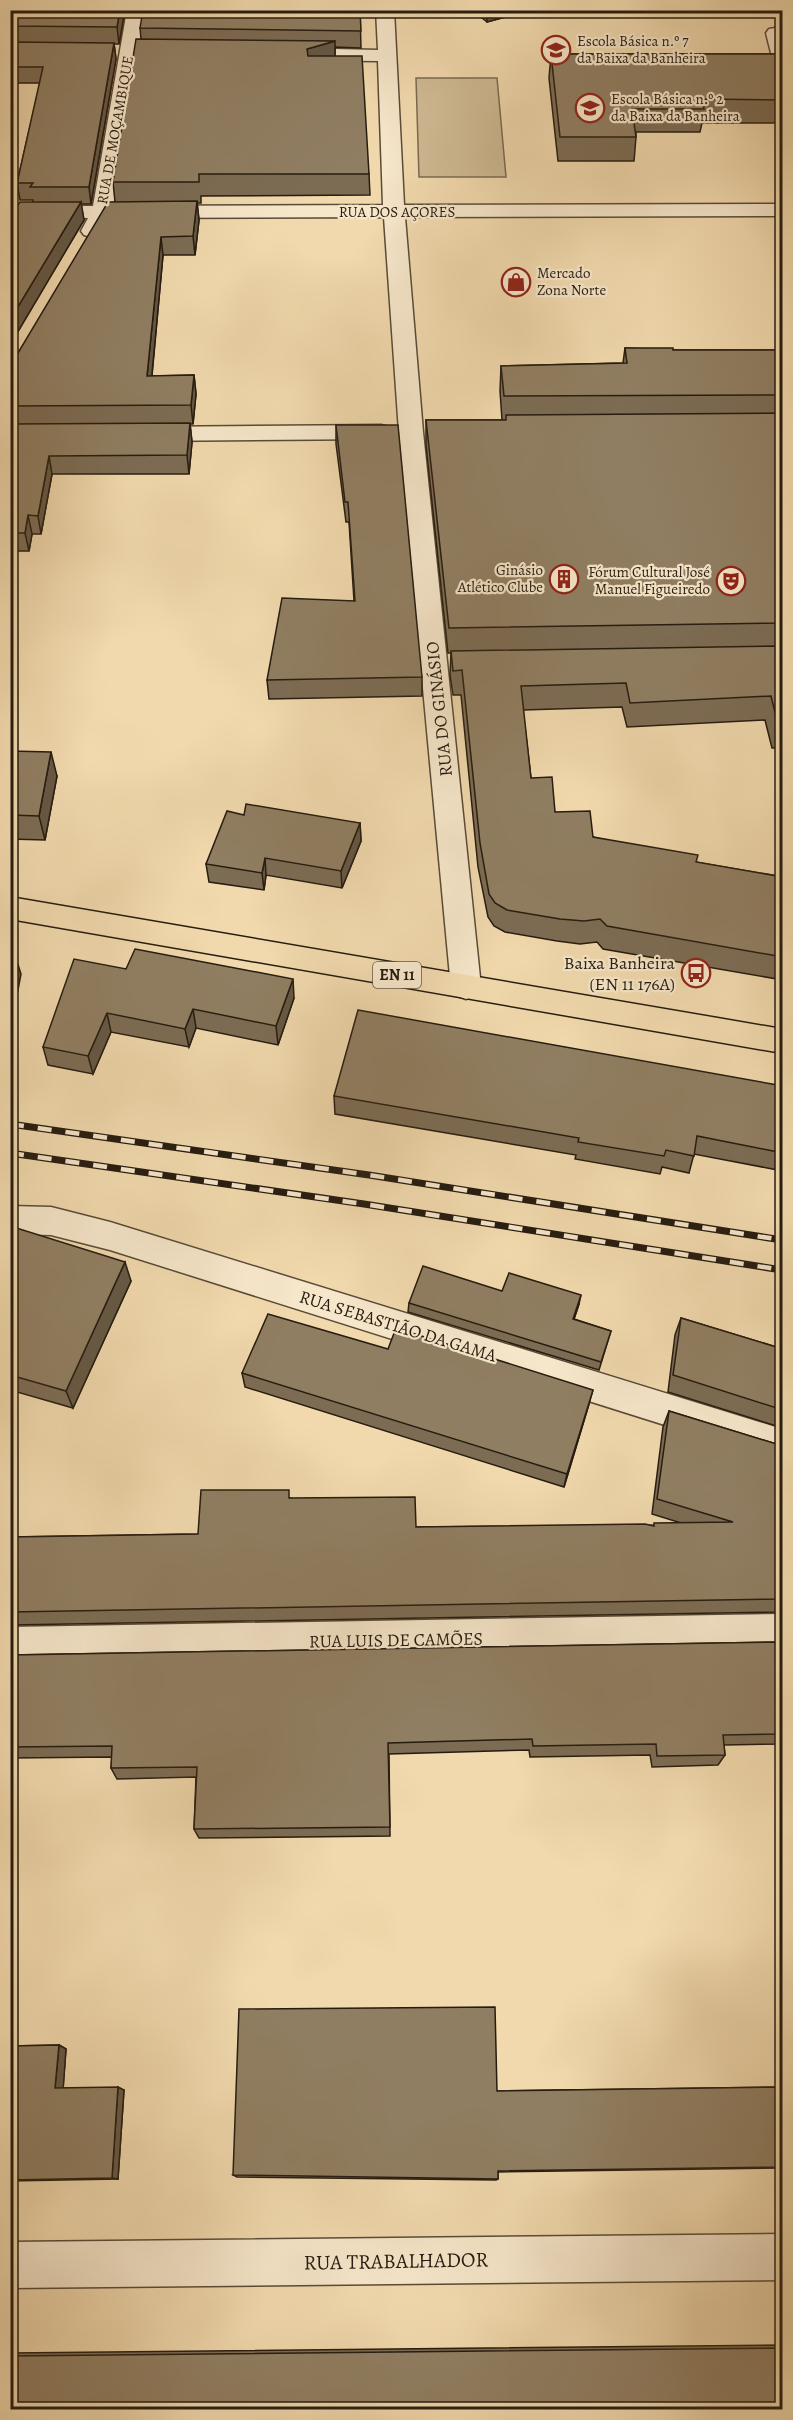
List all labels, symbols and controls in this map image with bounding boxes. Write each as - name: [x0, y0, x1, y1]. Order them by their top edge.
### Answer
- place label: Escola Básica n.º 7 da Baixa da Banheira: [577, 31, 706, 68]
- school or university icon: Escola Básica n.º 7 da Baixa da Banheira: [540, 34, 572, 66]
- street label: RUA DE MOÇAMBIQUE: [92, 54, 138, 206]
- place label: Escola Básica n.º 2 da Baixa da Banheira: [611, 89, 740, 126]
- school or university icon: Escola Básica n.º 2 da Baixa da Banheira: [574, 92, 606, 124]
- street label: RUA DOS AÇORES: [339, 202, 455, 222]
- place label: Mercado Zona Norte: [537, 263, 607, 300]
- shop icon: Mercado Zona Norte: [500, 266, 532, 298]
- place label: Ginásio Atlético Clube: [457, 560, 543, 597]
- place label: Fórum Cultural José Manuel Figueiredo: [588, 562, 710, 599]
- building icon: Ginásio Atlético Clube: [548, 563, 580, 595]
- theatre icon: Fórum Cultural José Manuel Figueiredo: [715, 565, 747, 597]
- street label: RUA DO GINÁSIO: [420, 640, 458, 778]
- place label: Baixa Banheira (EN 11 176A): [564, 951, 676, 996]
- bus stop icon: Baixa Banheira (EN 11 176A): [680, 957, 712, 989]
- road number: EN 11: [373, 962, 421, 988]
- street label: RUA SEBASTIÃO DA GAMA: [296, 1285, 500, 1368]
- street label: RUA LUIS DE CAMÕES: [309, 1626, 483, 1654]
- street label: RUA TRABALHADOR: [304, 2245, 489, 2277]

